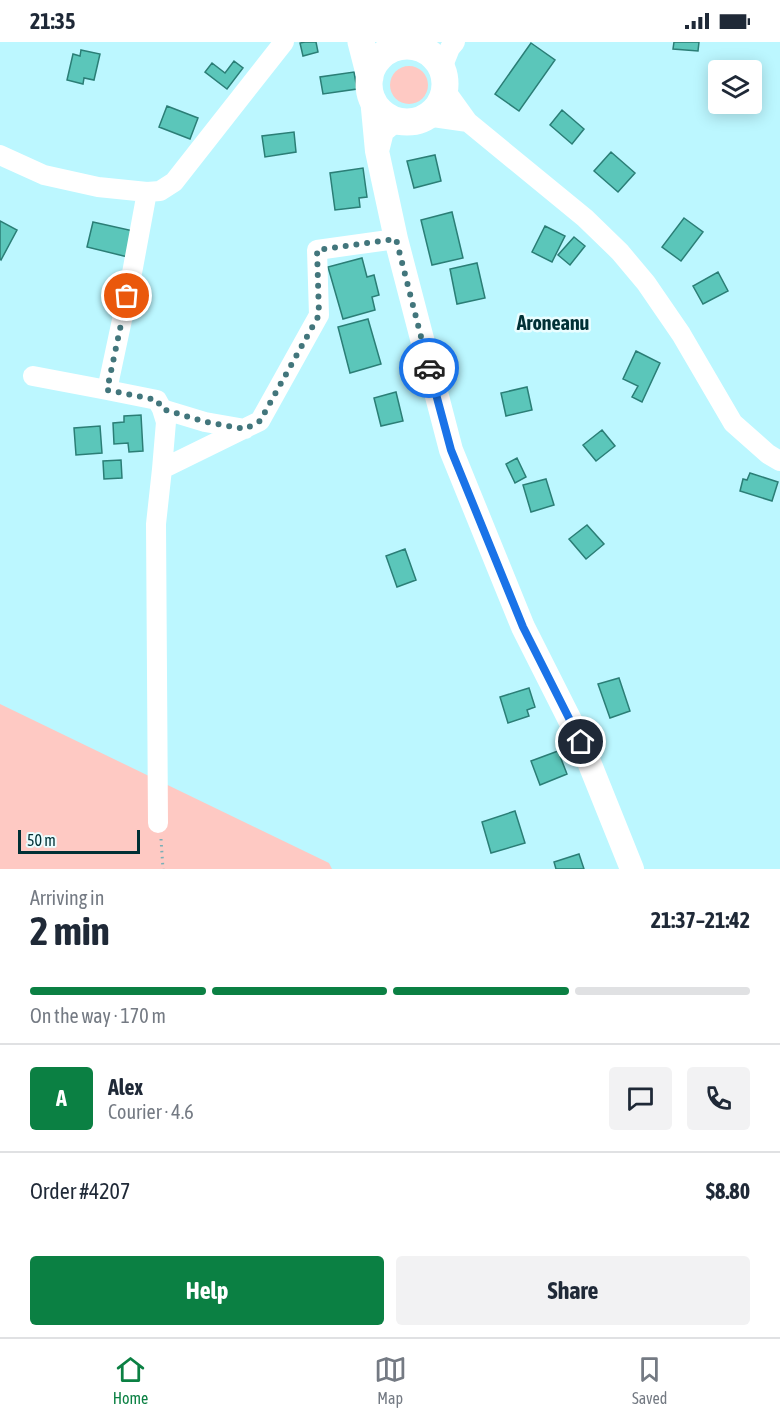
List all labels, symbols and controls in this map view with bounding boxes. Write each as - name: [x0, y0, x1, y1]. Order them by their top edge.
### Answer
- text: 21:35: [30, 8, 75, 34]
- map controls: [708, 60, 762, 114]
- button: layers: [708, 60, 762, 114]
- pin: [101, 270, 152, 321]
- icon: bag: [110, 279, 143, 312]
- district label: Aroneanu: [516, 311, 590, 334]
- courier: [399, 338, 459, 398]
- icon: car: [413, 352, 446, 385]
- pin: [555, 716, 606, 767]
- icon: home: [564, 725, 597, 758]
- scale bar: [18, 827, 140, 854]
- text: 50 m: [27, 831, 56, 849]
- text: Arriving in: [30, 886, 104, 909]
- text: 21:37–21:42: [651, 907, 750, 933]
- text: 2 min: [30, 909, 110, 953]
- text: On the way · 170 m: [30, 1004, 166, 1027]
- button: chat: [609, 1067, 672, 1130]
- button: phone: [687, 1067, 750, 1130]
- text: Alex: [108, 1074, 143, 1100]
- text: A: [56, 1085, 67, 1111]
- text: Courier · 4.6: [108, 1100, 194, 1123]
- text: Order #4207: [30, 1178, 130, 1204]
- text: $8.80: [706, 1178, 750, 1204]
- button: Help: [30, 1256, 384, 1325]
- button: Share: [396, 1256, 750, 1325]
- tab: Home: [113, 1353, 148, 1407]
- tab: Map: [374, 1353, 407, 1407]
- tab: Saved: [632, 1353, 667, 1407]

